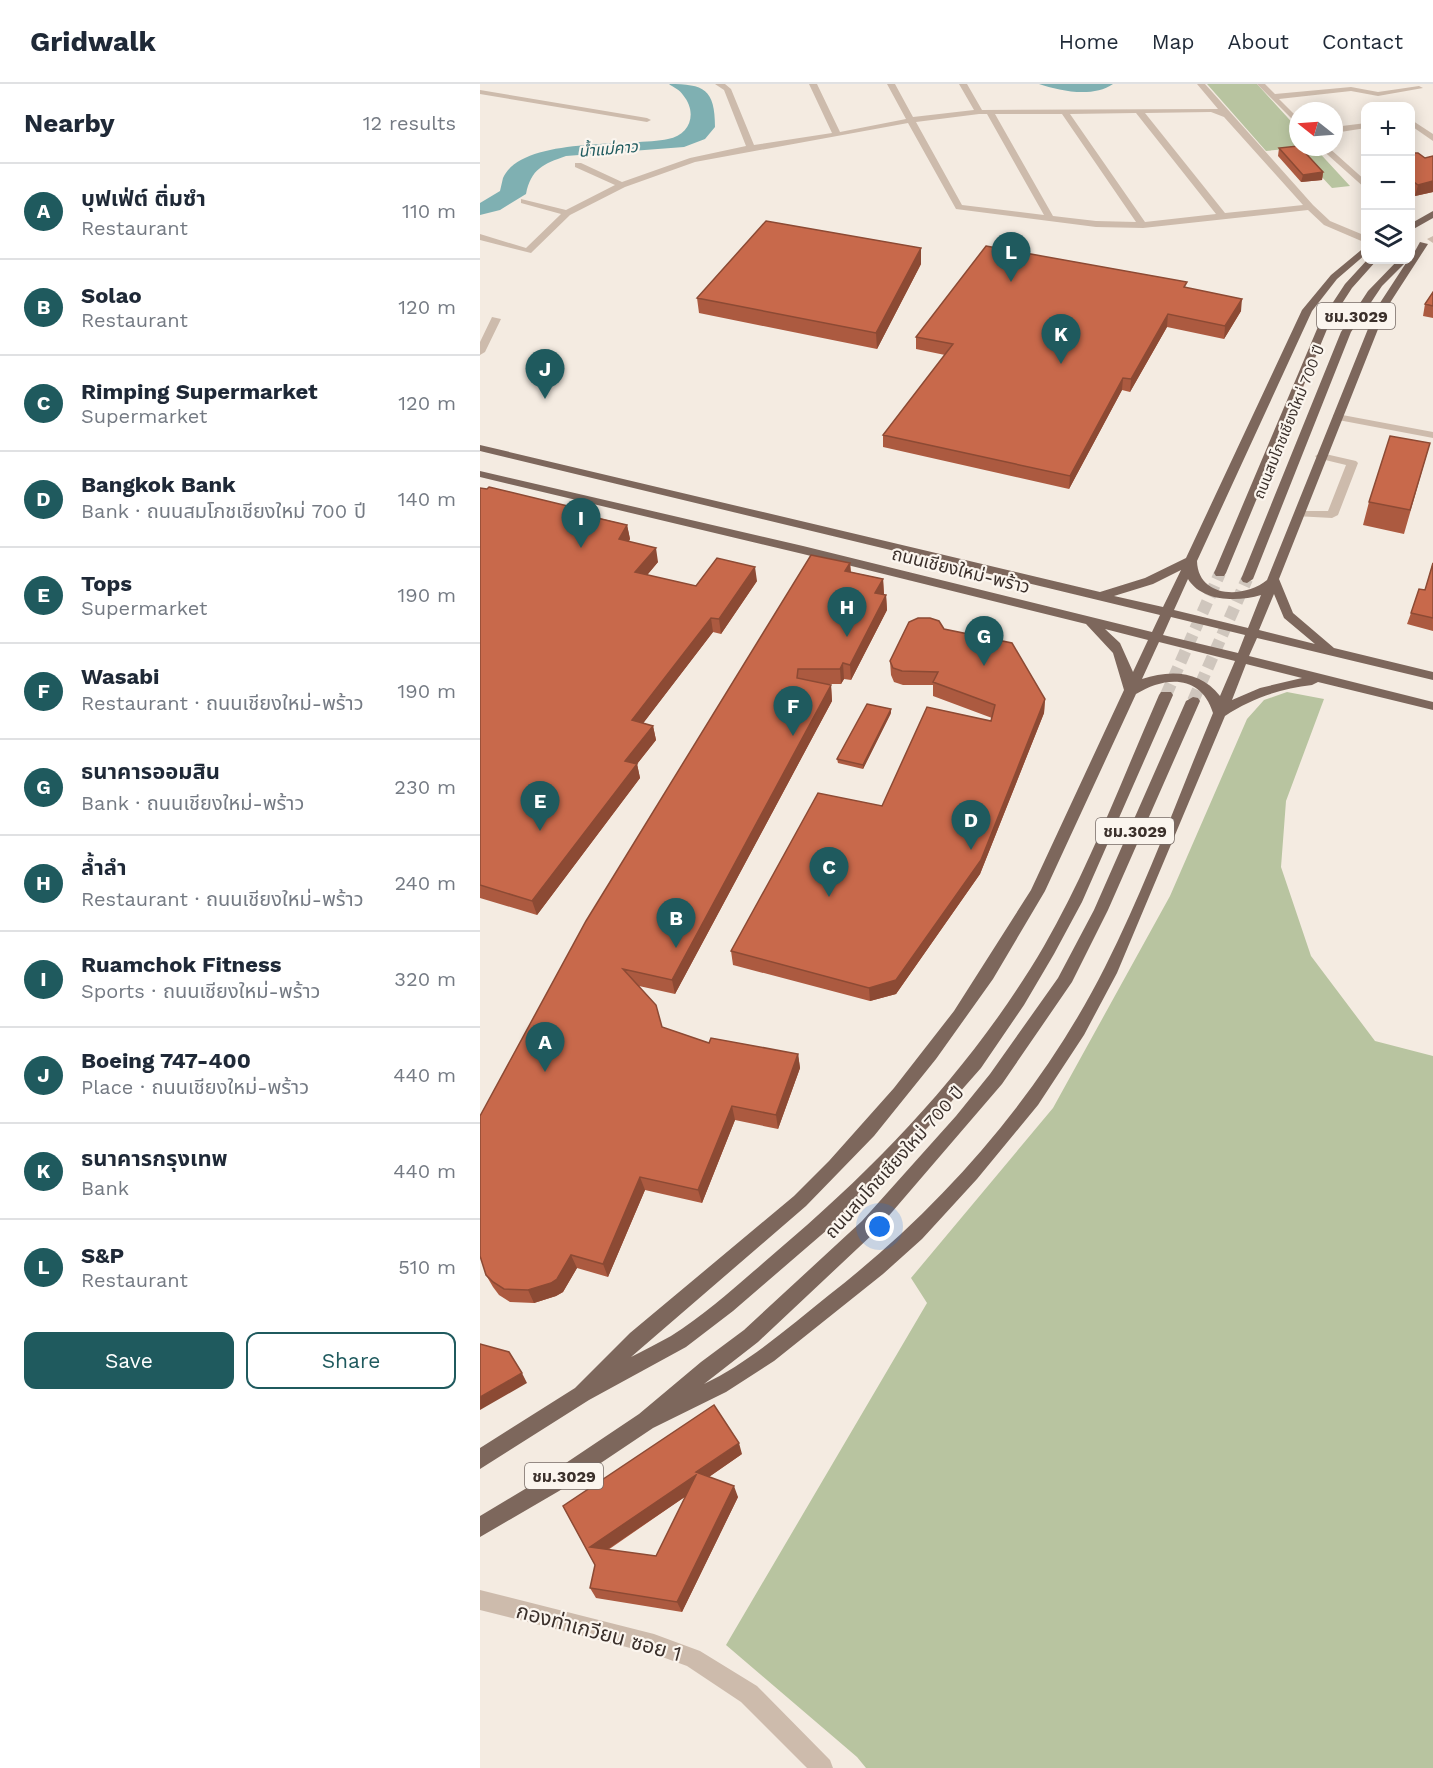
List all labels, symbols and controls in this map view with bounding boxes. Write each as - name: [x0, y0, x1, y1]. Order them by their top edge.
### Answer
- text: Gridwalk: [30, 25, 156, 58]
- text: Home: [1059, 29, 1119, 54]
- text: Map: [1152, 29, 1195, 54]
- text: About: [1228, 29, 1289, 54]
- text: Contact: [1322, 29, 1403, 54]
- north arrow: [1289, 102, 1343, 156]
- map controls: [1361, 102, 1415, 264]
- button: +: [1361, 102, 1415, 156]
- text: Nearby: [24, 108, 115, 138]
- text: 12 results: [363, 111, 456, 135]
- water label: น้ำแม่คาว: [577, 135, 640, 161]
- button: −: [1361, 156, 1415, 210]
- text: บุฟเฟ่ต์ ติ่มซำ: [81, 186, 206, 211]
- text: A: [37, 199, 50, 223]
- text: 110 m: [402, 199, 456, 223]
- button: layers: [1361, 210, 1415, 264]
- text: Restaurant: [81, 216, 188, 240]
- pin: L: [992, 232, 1030, 282]
- text: Solao: [81, 283, 142, 308]
- text: B: [37, 295, 50, 319]
- text: 120 m: [398, 295, 456, 319]
- road number: ชม.3029: [1317, 303, 1395, 329]
- text: Restaurant: [81, 308, 188, 332]
- pin: K: [1042, 314, 1080, 364]
- street label: ถนนสมโภชเชียงใหม่ 700 ปี: [1250, 342, 1328, 502]
- pin: J: [526, 350, 564, 399]
- text: Rimping Supermarket: [81, 379, 318, 404]
- text: C: [37, 391, 50, 415]
- text: 120 m: [398, 391, 456, 415]
- text: Supermarket: [81, 404, 207, 428]
- text: Bangkok Bank: [81, 472, 236, 497]
- text: D: [36, 487, 51, 511]
- text: 140 m: [398, 487, 456, 511]
- pin: I: [562, 498, 600, 548]
- text: Bank · ถนนสมโภชเชียงใหม่ 700 ปี: [81, 499, 366, 523]
- street label: ถนนเชียงใหม่-พร้าว: [890, 543, 1032, 597]
- text: Tops: [81, 571, 132, 596]
- text: E: [37, 583, 50, 607]
- text: 190 m: [398, 583, 456, 607]
- pin: H: [828, 588, 866, 637]
- text: Supermarket: [81, 596, 207, 620]
- pin: G: [964, 616, 1004, 666]
- text: Wasabi: [81, 664, 159, 689]
- text: F: [37, 679, 50, 703]
- text: 190 m: [398, 679, 456, 703]
- pin: F: [774, 686, 812, 736]
- text: Restaurant · ถนนเชียงใหม่-พร้าว: [81, 691, 364, 715]
- text: ธนาคารออมสิน: [81, 759, 220, 784]
- text: G: [36, 775, 51, 799]
- text: 230 m: [394, 775, 456, 799]
- pin: E: [520, 782, 560, 831]
- text: Bank · ถนนเชียงใหม่-พร้าว: [81, 791, 304, 815]
- pin: D: [952, 800, 990, 850]
- road number: ชม.3029: [1096, 818, 1174, 844]
- pin: C: [810, 848, 848, 897]
- text: ล้ำลำ: [81, 855, 127, 880]
- text: H: [36, 871, 51, 895]
- text: 240 m: [394, 871, 456, 895]
- text: Restaurant · ถนนเชียงใหม่-พร้าว: [81, 887, 364, 911]
- pin: B: [656, 898, 696, 948]
- text: Ruamchok Fitness: [81, 952, 281, 977]
- text: I: [40, 967, 47, 991]
- text: 320 m: [394, 967, 456, 991]
- text: Sports · ถนนเชียงใหม่-พร้าว: [81, 979, 320, 1003]
- pin: A: [526, 1022, 564, 1072]
- text: Boeing 747-400: [81, 1048, 251, 1073]
- text: J: [37, 1063, 50, 1087]
- text: 440 m: [393, 1063, 456, 1087]
- text: Place · ถนนเชียงใหม่-พร้าว: [81, 1075, 309, 1099]
- street label: ถนนสมโภชเชียงใหม่ 700 ปี: [820, 1082, 968, 1242]
- text: ธนาคารกรุงเทพ: [81, 1146, 228, 1171]
- text: K: [37, 1159, 50, 1183]
- text: 440 m: [393, 1159, 456, 1183]
- text: Bank: [81, 1176, 129, 1200]
- your location: [865, 1212, 894, 1241]
- text: S&P: [81, 1243, 124, 1268]
- text: L: [37, 1255, 50, 1279]
- text: 510 m: [398, 1255, 456, 1279]
- text: Restaurant: [81, 1268, 188, 1292]
- button: Save: [24, 1332, 234, 1389]
- button: Share: [246, 1332, 456, 1389]
- road number: ชม.3029: [525, 1463, 603, 1489]
- street label: กองท่าเกวียน ซอย 1: [514, 1598, 684, 1666]

